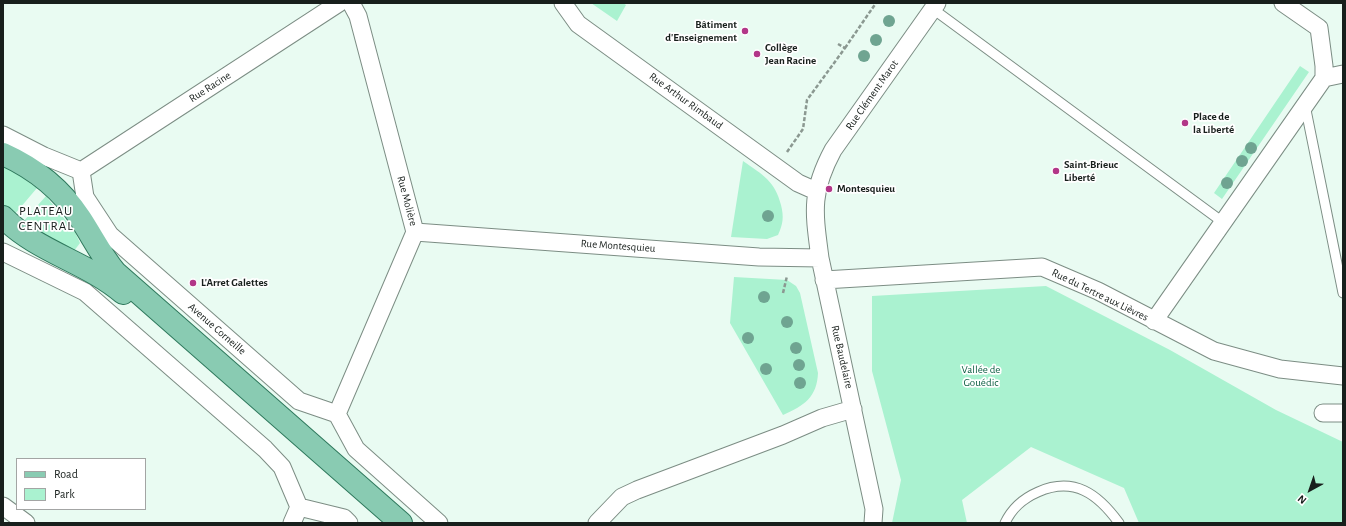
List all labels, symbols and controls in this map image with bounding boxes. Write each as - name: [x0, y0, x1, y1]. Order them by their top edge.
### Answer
- place label: Bâtiment d'Enseignement: [665, 18, 737, 44]
- marker: Bâtiment d'Enseignement: [740, 26, 750, 36]
- place label: Collège Jean Racine: [765, 41, 816, 67]
- marker: Collège Jean Racine: [752, 49, 762, 59]
- street label: Rue Clément Marot: [843, 57, 901, 133]
- street label: Rue Racine: [187, 69, 233, 105]
- street label: Rue Arthur Rimbaud: [647, 70, 725, 132]
- place label: Place de la Liberté: [1193, 110, 1234, 136]
- marker: Place de la Liberté: [1180, 118, 1190, 128]
- place label: Saint-Brieuc Liberté: [1064, 158, 1118, 184]
- marker: Saint-Brieuc Liberté: [1051, 166, 1061, 176]
- street label: Rue Molière: [394, 175, 420, 227]
- place label: Montesquieu: [837, 182, 895, 196]
- marker: Montesquieu: [824, 184, 834, 194]
- district label: PLATEAU CENTRAL: [18, 203, 74, 234]
- street label: Rue Montesquieu: [580, 237, 656, 255]
- street label: Rue du Tertre aux Lièvres: [1050, 266, 1150, 324]
- place label: L'Arret Galettes: [201, 276, 268, 290]
- marker: L'Arret Galettes: [188, 278, 198, 288]
- street label: Avenue Corneille: [185, 300, 249, 358]
- street label: Rue Baudelaire: [828, 324, 856, 390]
- park label: Vallée de Gouédic: [962, 363, 1000, 389]
- legend: [16, 458, 146, 510]
- text: Road: [54, 468, 78, 480]
- north arrow: [1290, 470, 1330, 510]
- text: Park: [54, 488, 75, 500]
- text: N: [1295, 493, 1308, 506]

